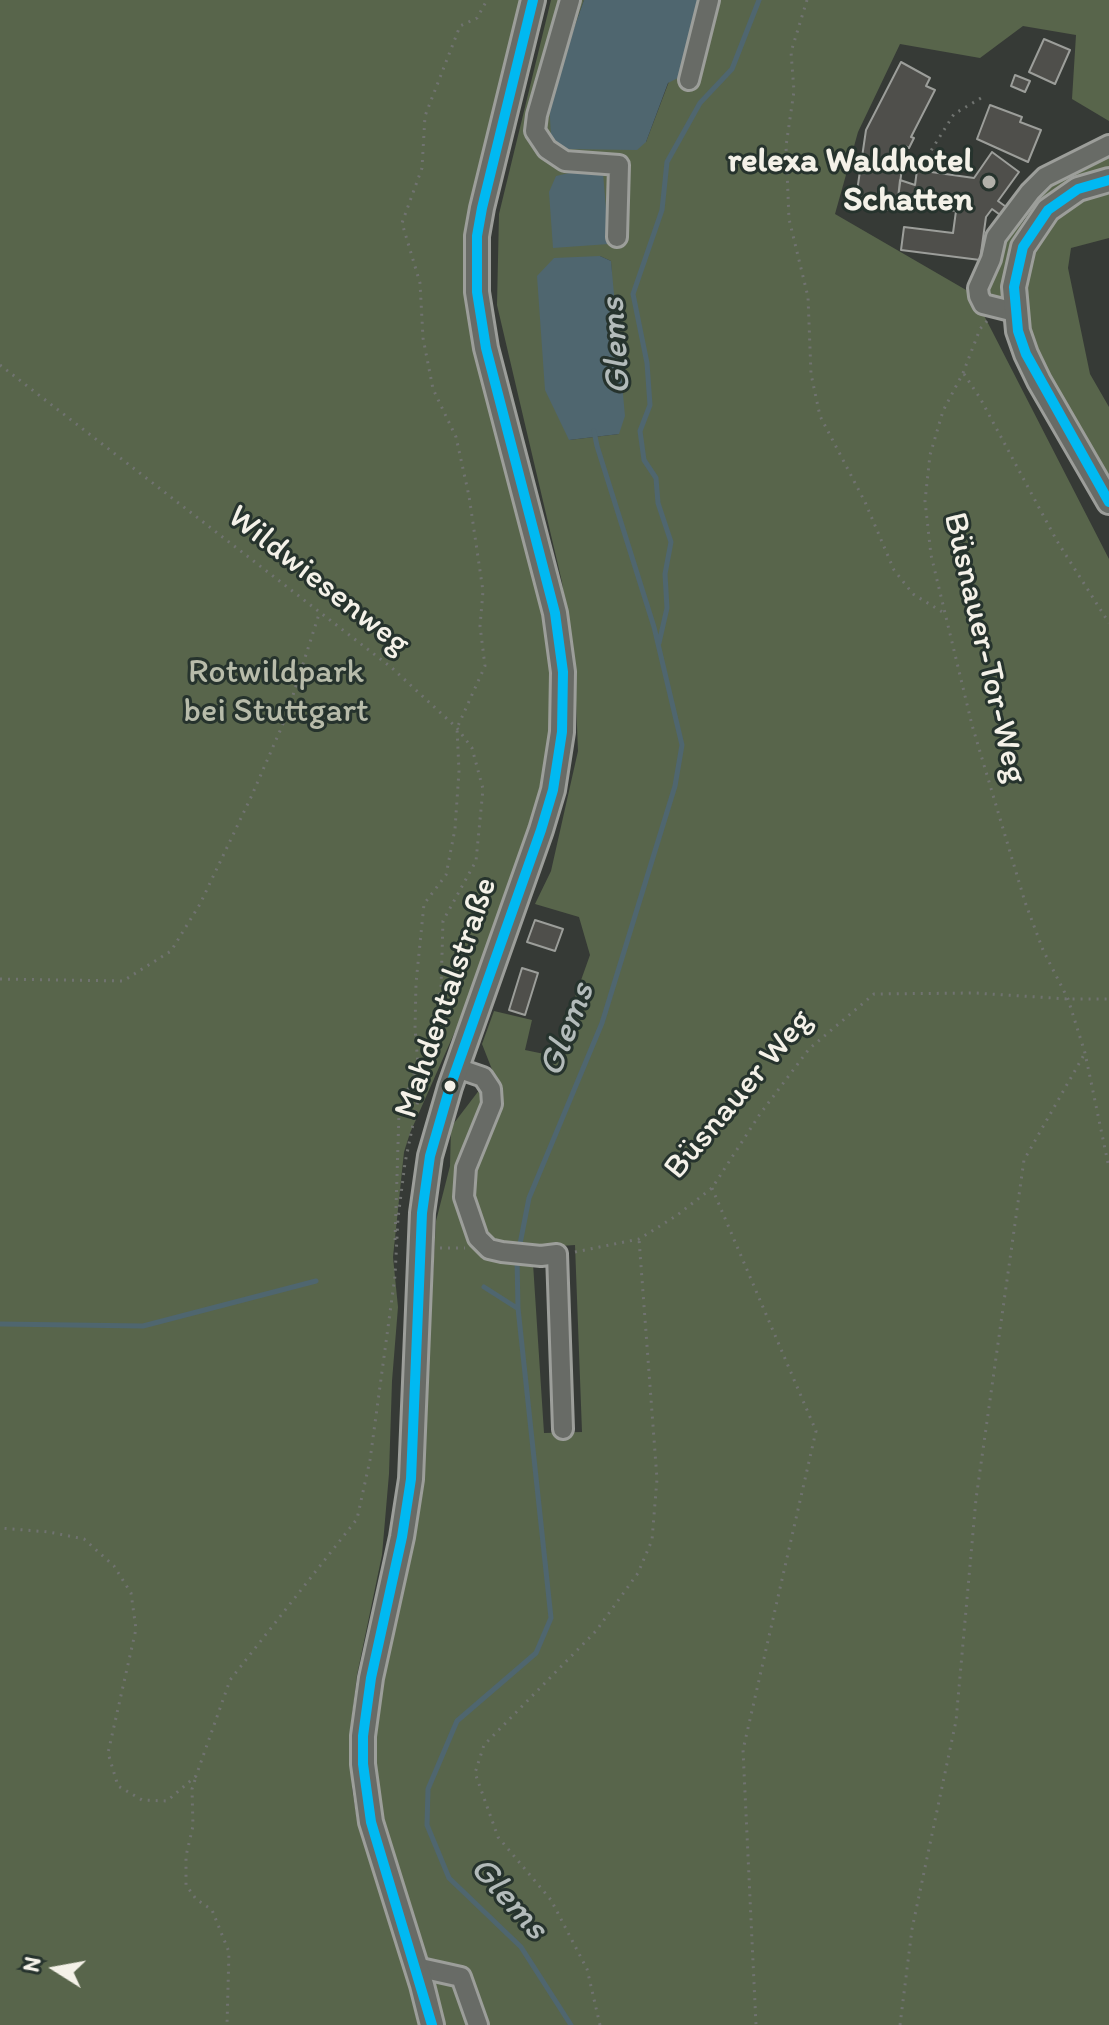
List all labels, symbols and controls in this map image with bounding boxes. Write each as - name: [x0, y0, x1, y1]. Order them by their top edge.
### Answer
- place label: relexa Waldhotel Schatten: [728, 142, 973, 222]
- marker: relexa Waldhotel Schatten: [980, 173, 998, 191]
- water label: Glems: [592, 296, 642, 396]
- street label: Wildwiesenweg: [219, 497, 417, 665]
- street label: Büsnauer-Tor-Weg: [933, 509, 1035, 787]
- park label: Rotwildpark bei Stuttgart: [183, 653, 369, 732]
- street label: Mahdentalstraße: [387, 872, 507, 1124]
- water label: Glems: [530, 977, 606, 1083]
- street label: Büsnauer Weg: [656, 1002, 822, 1188]
- unlabelled marker: [442, 1078, 458, 1094]
- water label: Glems: [459, 1848, 557, 1950]
- north arrow: [16, 1929, 96, 2009]
- text: N: [17, 1954, 47, 1974]

